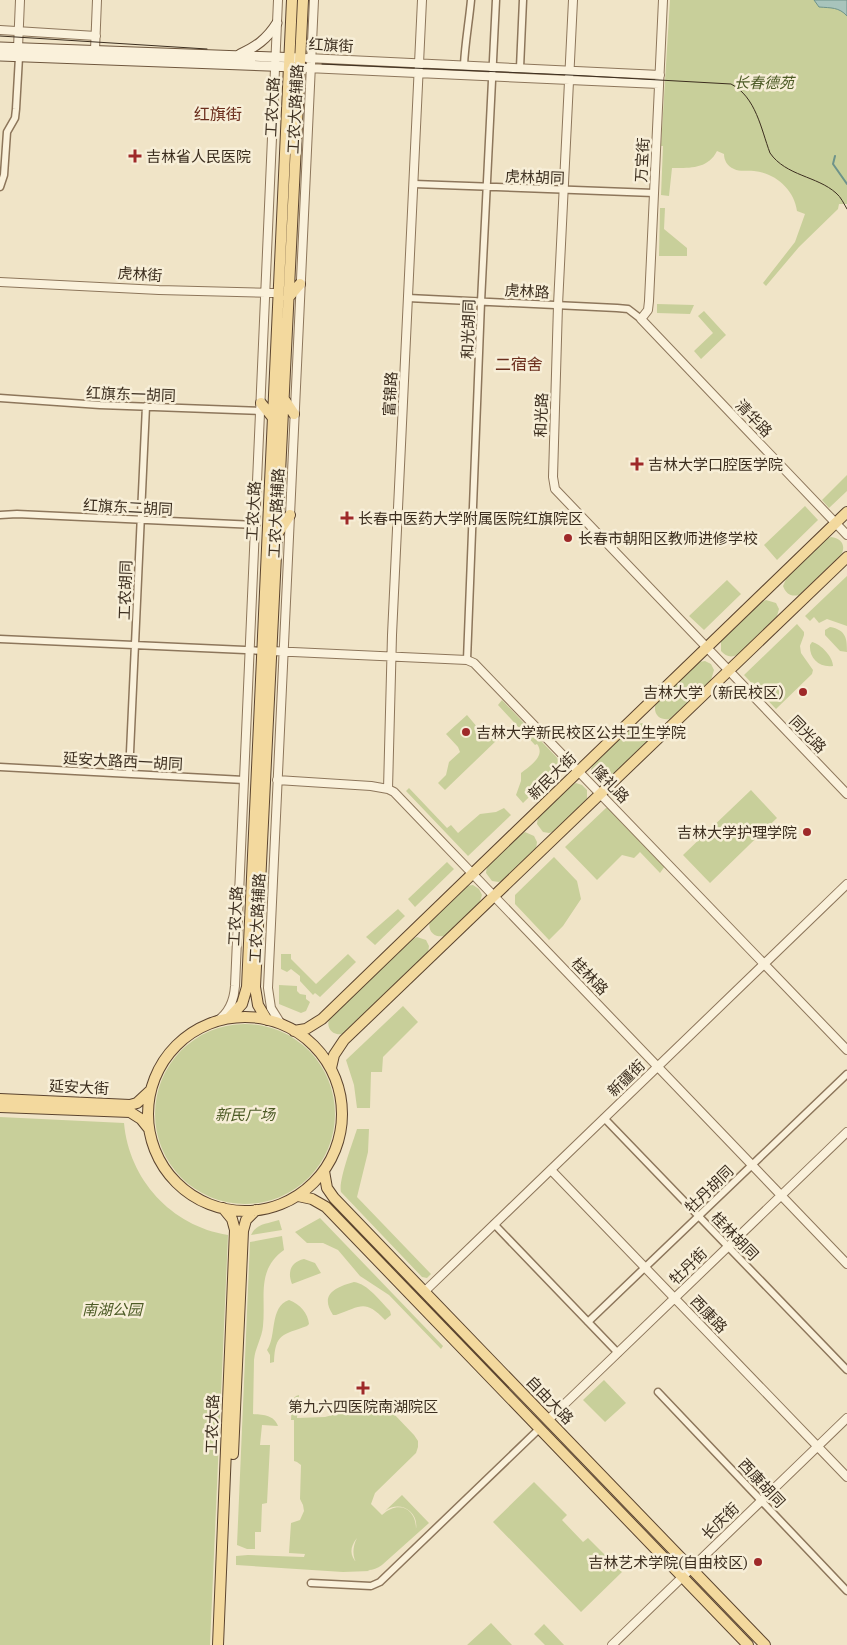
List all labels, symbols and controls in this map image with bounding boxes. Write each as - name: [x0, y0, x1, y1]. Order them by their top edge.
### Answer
- street label: 红旗街: [308, 34, 354, 56]
- street label: 工农大路辅路: [283, 64, 307, 154]
- park label: 长春德苑: [734, 73, 796, 92]
- street label: 工农大路: [261, 77, 283, 137]
- district label: 红旗街: [194, 104, 242, 124]
- street label: 万宝街: [631, 137, 653, 183]
- place label: 吉林省人民医院: [146, 147, 251, 166]
- marker: 吉林省人民医院: [128, 149, 142, 163]
- street label: 虎林胡同: [505, 166, 565, 188]
- street label: 虎林街: [117, 263, 163, 285]
- street label: 虎林路: [504, 280, 550, 302]
- street label: 和光胡同: [457, 299, 479, 359]
- district label: 二宿舍: [495, 354, 543, 374]
- street label: 富锦路: [379, 371, 401, 417]
- street label: 红旗东一胡同: [86, 383, 176, 405]
- street label: 和光路: [531, 392, 551, 438]
- street label: 清华路: [732, 395, 776, 441]
- place label: 吉林大学口腔医学院: [648, 455, 783, 474]
- marker: 吉林大学口腔医学院: [630, 457, 644, 471]
- street label: 工农大路辅路: [264, 468, 288, 558]
- street label: 工农大路: [242, 481, 264, 541]
- street label: 红旗东二胡同: [83, 495, 173, 519]
- place label: 长春中医药大学附属医院红旗院区: [358, 509, 583, 528]
- marker: 长春中医药大学附属医院红旗院区: [340, 511, 354, 525]
- place label: 长春市朝阳区教师进修学校: [578, 529, 758, 548]
- marker: 长春市朝阳区教师进修学校: [562, 532, 574, 544]
- street label: 工农胡同: [114, 560, 136, 620]
- place label: 吉林大学（新民校区）: [643, 683, 793, 702]
- marker: 吉林大学（新民校区）: [797, 686, 809, 698]
- street label: 同光路: [786, 711, 830, 757]
- place label: 吉林大学新民校区公共卫生学院: [476, 723, 686, 742]
- marker: 吉林大学新民校区公共卫生学院: [460, 726, 472, 738]
- street label: 延安大路西一胡同: [63, 748, 183, 774]
- street label: 新民大街: [524, 748, 580, 804]
- street label: 隆礼路: [589, 761, 633, 807]
- place label: 吉林大学护理学院: [677, 823, 797, 842]
- marker: 吉林大学护理学院: [801, 826, 813, 838]
- street label: 工农大路辅路: [245, 873, 269, 963]
- street label: 工农大路: [224, 886, 246, 946]
- street label: 桂林路: [568, 953, 612, 999]
- street label: 新疆街: [603, 1056, 649, 1100]
- street label: 延安大街: [49, 1076, 109, 1098]
- park label: 新民广场: [215, 1105, 277, 1124]
- street label: 牡丹胡同: [681, 1161, 737, 1217]
- street label: 桂林胡同: [707, 1208, 763, 1264]
- street label: 牡丹街: [665, 1244, 711, 1288]
- street label: 西康路: [687, 1291, 731, 1337]
- park label: 南湖公园: [82, 1300, 144, 1319]
- street label: 自由大路: [522, 1372, 578, 1428]
- marker: 第九六四医院南湖院区: [356, 1381, 370, 1395]
- street label: 工农大路: [201, 1394, 223, 1454]
- place label: 第九六四医院南湖院区: [288, 1397, 438, 1416]
- street label: 西康胡同: [735, 1455, 789, 1511]
- street label: 长庆街: [697, 1499, 743, 1543]
- place label: 吉林艺术学院(自由校区): [588, 1553, 748, 1572]
- marker: 吉林艺术学院(自由校区): [752, 1556, 764, 1568]

